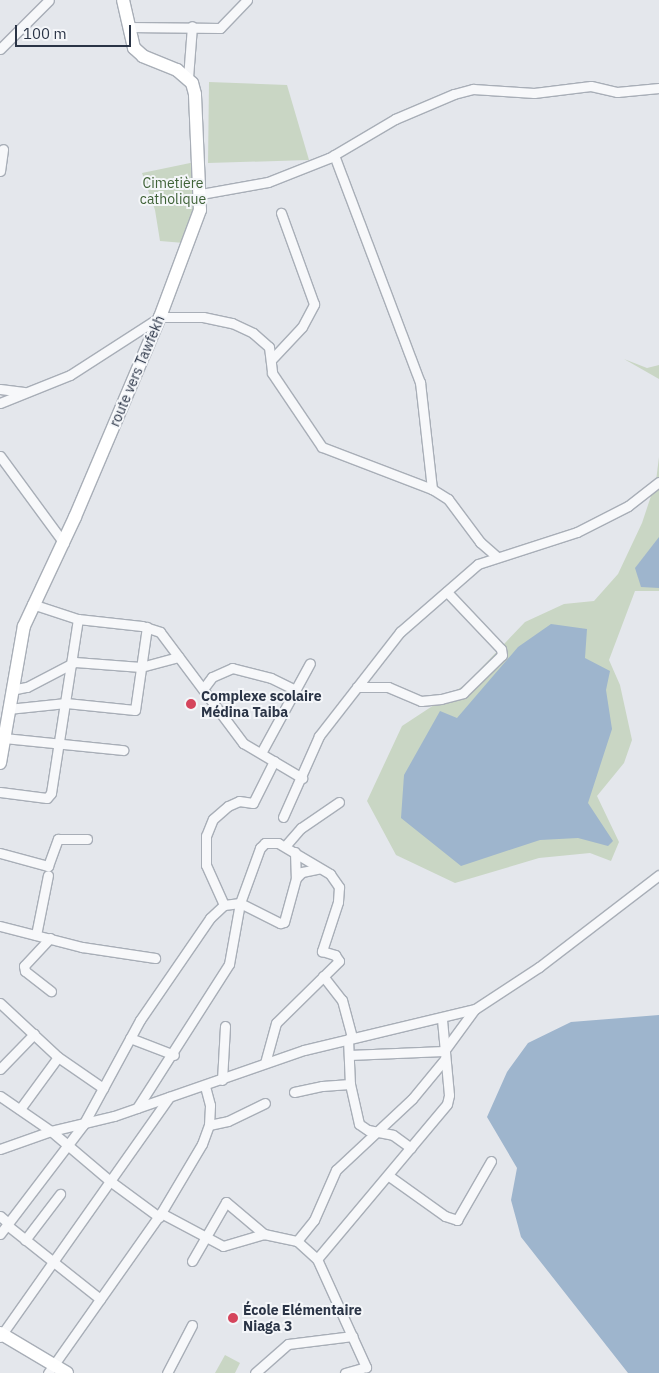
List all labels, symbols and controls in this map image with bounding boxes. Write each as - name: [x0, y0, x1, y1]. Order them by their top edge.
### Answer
- scale bar: [18, 15, 134, 47]
- text: 100 m: [23, 24, 67, 43]
- park label: Cimetière catholique: [140, 175, 206, 208]
- street label: route vers Tawfekh: [106, 313, 168, 429]
- place label: Complexe scolaire Médina Taiba: [201, 688, 321, 720]
- marker: Complexe scolaire Médina Taiba: [185, 698, 197, 710]
- place label: École Elémentaire Niaga 3: [243, 1302, 362, 1334]
- marker: École Elémentaire Niaga 3: [227, 1312, 239, 1324]

